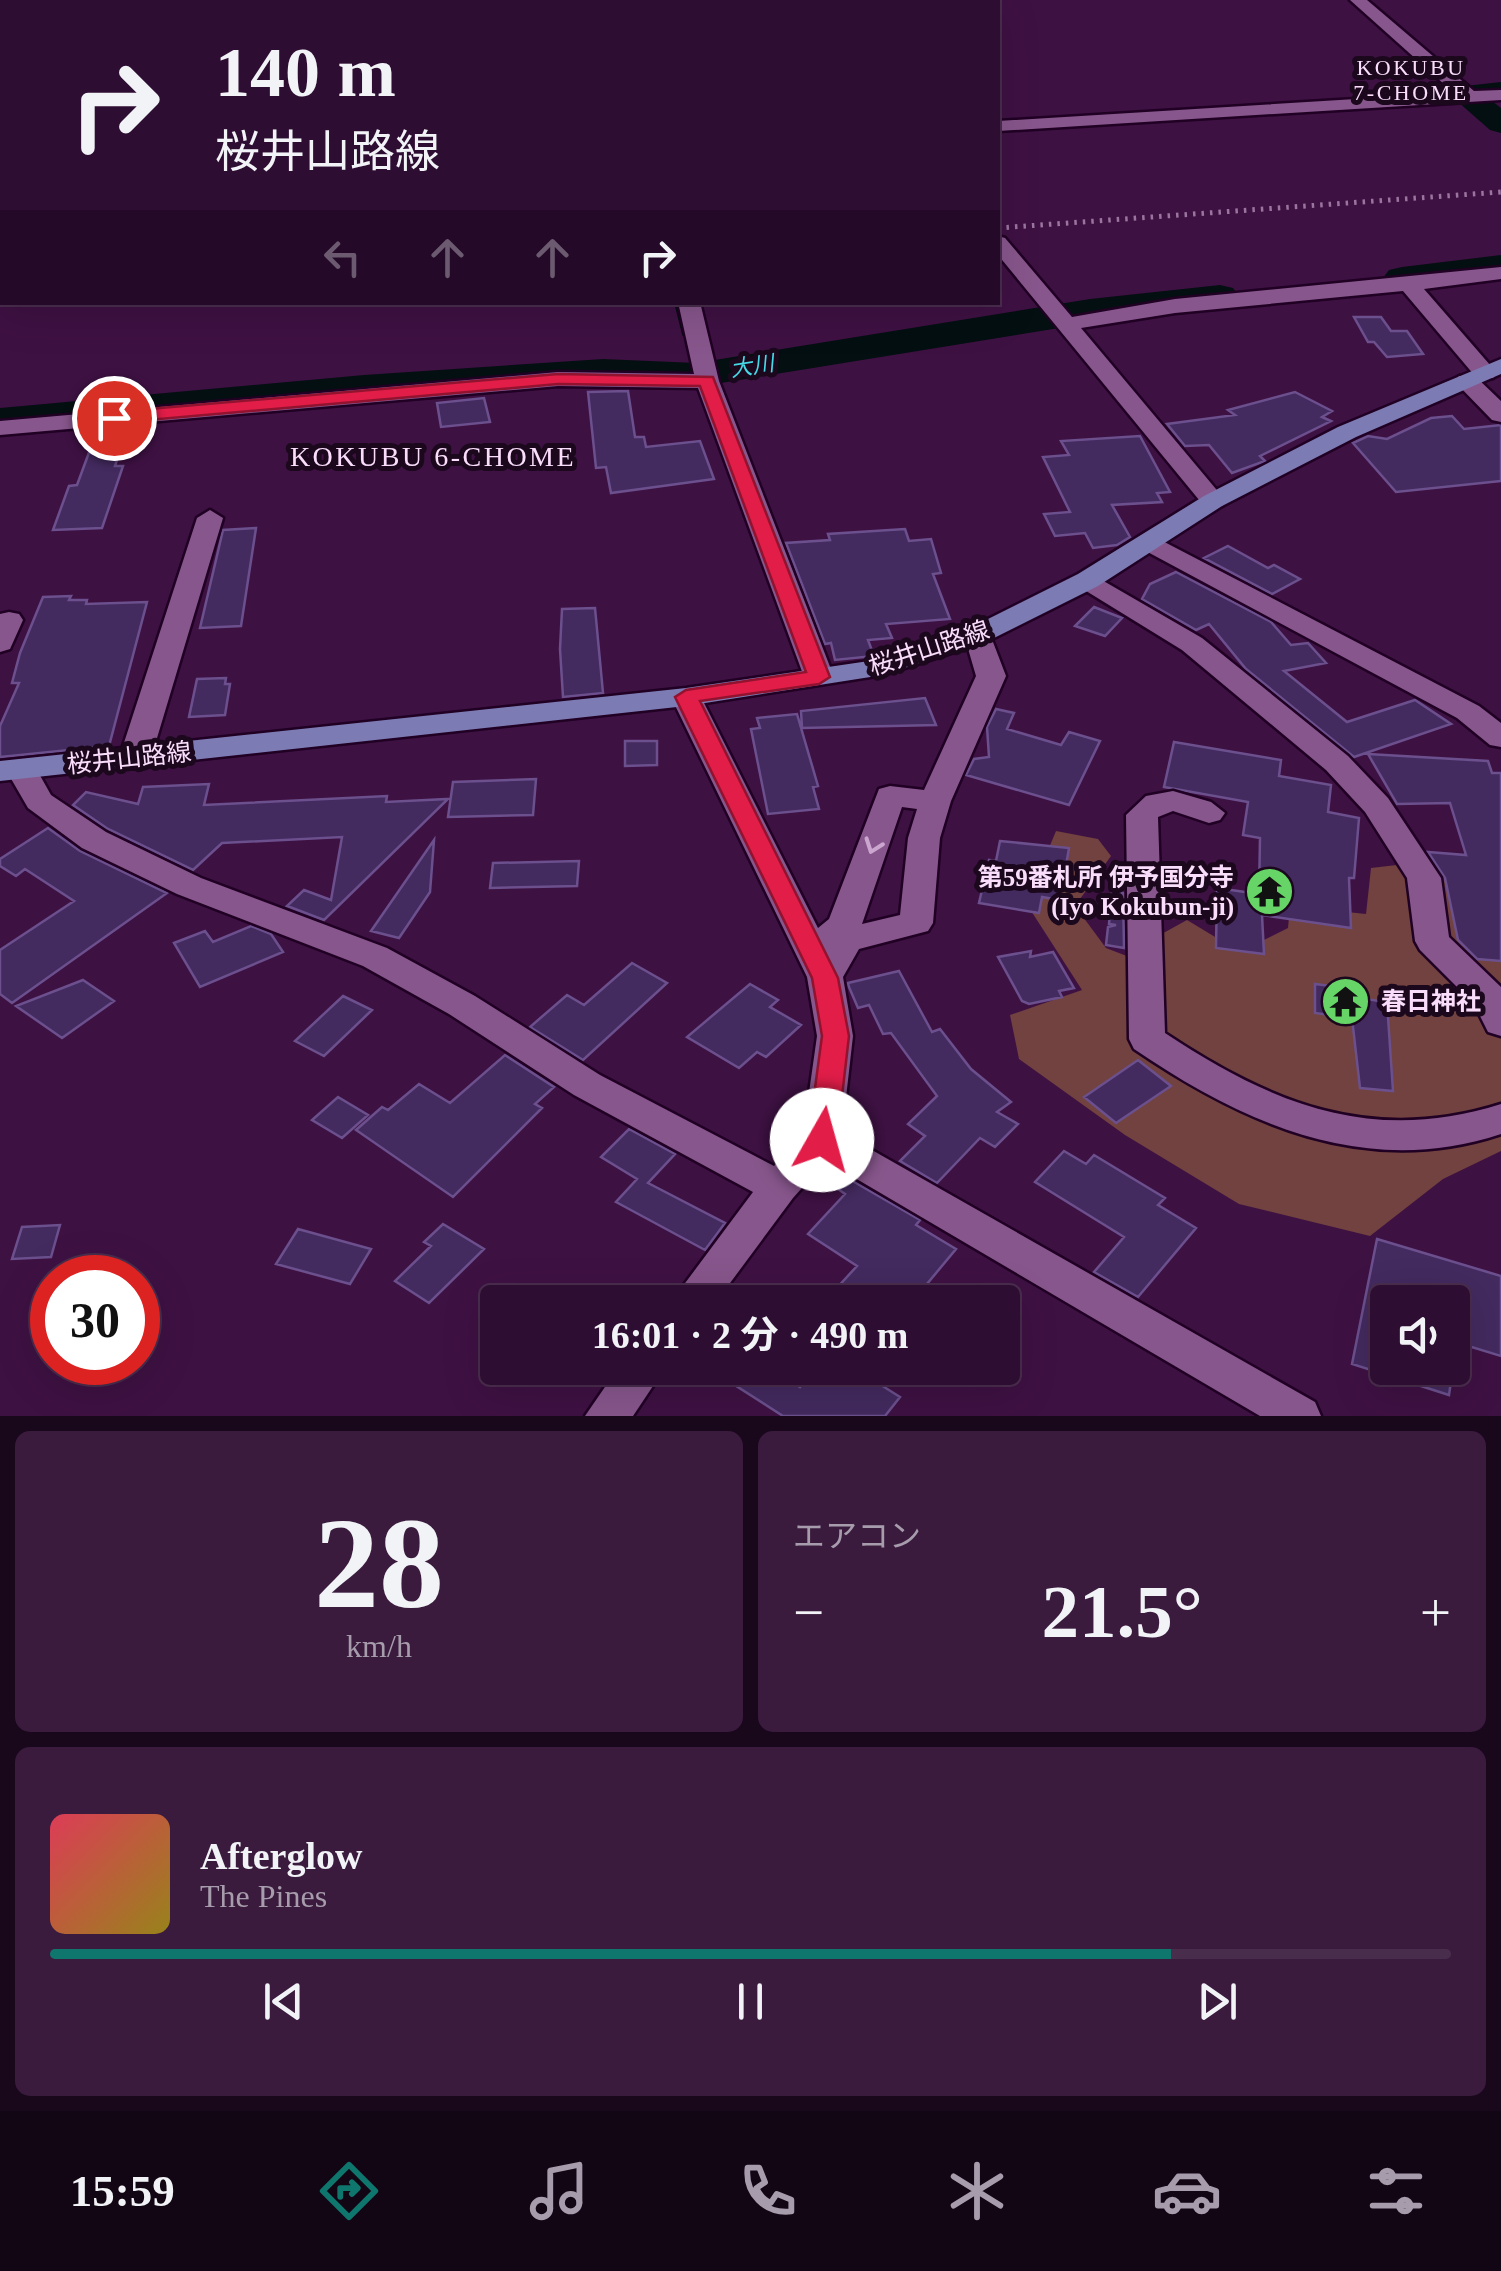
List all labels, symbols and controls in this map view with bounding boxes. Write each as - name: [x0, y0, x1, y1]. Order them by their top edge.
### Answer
- text: 140 m: [215, 34, 396, 111]
- icon: right: [50, 40, 180, 170]
- district label: KOKUBU 7-CHOME: [1353, 55, 1469, 105]
- text: 桜井山路線: [215, 127, 440, 177]
- icon: left: [315, 230, 370, 285]
- icon: ahead: [420, 230, 475, 285]
- icon: ahead: [525, 230, 580, 285]
- icon: right: [630, 230, 685, 285]
- water label: 大川: [728, 350, 778, 382]
- pin: [72, 376, 157, 461]
- icon: arrive: [87, 391, 142, 446]
- district label: KOKUBU 6-CHOME: [290, 441, 576, 472]
- street label: 桜井山路線: [865, 616, 993, 680]
- street label: 桜井山路線: [65, 738, 193, 778]
- one-way arrow: [864, 836, 885, 853]
- place label: 第59番札所 伊予国分寺 (Iyo Kokubun-ji): [978, 864, 1234, 921]
- temple icon: 第59番札所 伊予国分寺 (Iyo Kokubun-ji): [1243, 865, 1295, 917]
- temple icon: 春日神社: [1320, 975, 1372, 1027]
- place label: 春日神社: [1381, 988, 1481, 1015]
- position arrow: [770, 1088, 874, 1192]
- speed limit sign: 30: [30, 1255, 160, 1385]
- map controls: [1370, 1285, 1470, 1385]
- button: sound: [1370, 1285, 1470, 1385]
- text: 16:01 · 2 分 · 490 m: [592, 1314, 908, 1356]
- text: 28: [314, 1491, 444, 1635]
- text: エアコン: [793, 1518, 921, 1554]
- text: 21.5°: [1041, 1570, 1203, 1653]
- text: −: [793, 1582, 824, 1643]
- text: +: [1420, 1582, 1451, 1643]
- text: km/h: [346, 1628, 412, 1664]
- text: Afterglow: [200, 1835, 362, 1877]
- text: The Pines: [200, 1878, 327, 1914]
- icon: previous: [256, 1974, 311, 2029]
- icon: pause: [723, 1974, 778, 2029]
- icon: next: [1190, 1974, 1245, 2029]
- icon: directions: [314, 2156, 384, 2226]
- icon: music: [524, 2156, 594, 2226]
- icon: phone: [733, 2156, 803, 2226]
- icon: climate: [942, 2156, 1012, 2226]
- icon: car: [1152, 2156, 1222, 2226]
- icon: filters: [1361, 2156, 1431, 2226]
- text: 15:59: [70, 2166, 175, 2216]

